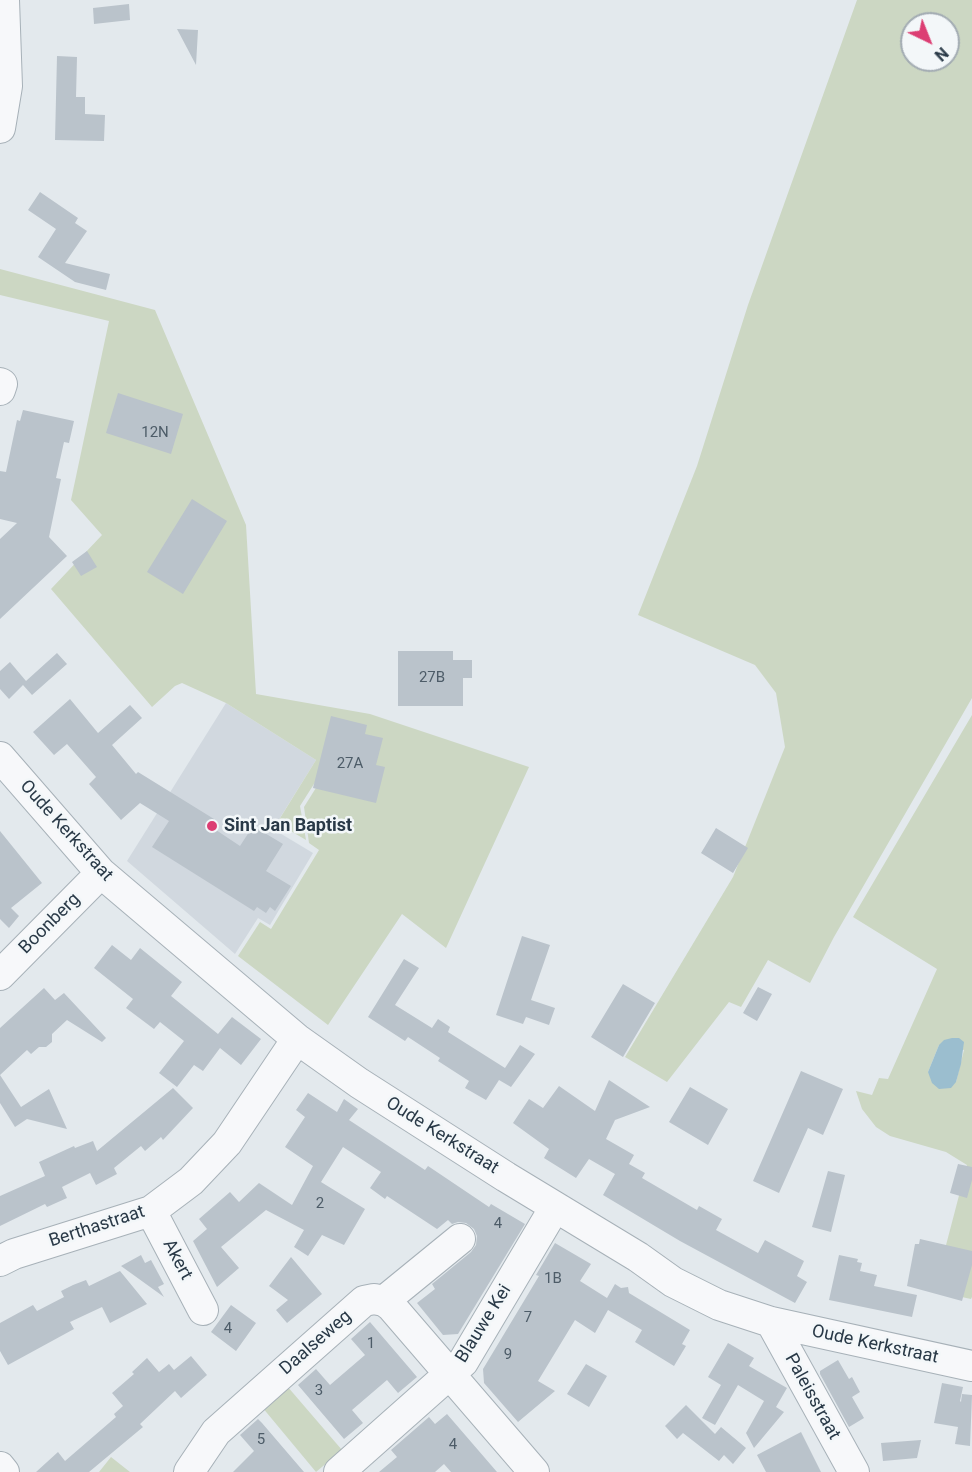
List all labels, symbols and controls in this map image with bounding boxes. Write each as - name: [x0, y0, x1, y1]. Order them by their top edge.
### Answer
- north arrow: [900, 12, 960, 72]
- text: N: [931, 43, 952, 65]
- house number: 12N: [141, 424, 169, 442]
- house number: 27B: [419, 669, 445, 687]
- house number: 27A: [337, 755, 363, 773]
- street label: Oude Kerkstraat: [15, 776, 117, 886]
- place label: Sint Jan Baptist: [224, 815, 352, 837]
- marker: Sint Jan Baptist: [205, 819, 219, 833]
- street label: Boonberg: [15, 889, 85, 959]
- street label: Oude Kerkstraat: [382, 1093, 502, 1179]
- house number: 2: [316, 1195, 324, 1213]
- street label: Berthastraat: [46, 1201, 148, 1253]
- house number: 4: [494, 1215, 502, 1233]
- street label: Akert: [157, 1236, 197, 1284]
- house number: 1B: [544, 1270, 562, 1288]
- street label: Blauwe Kei: [452, 1281, 516, 1367]
- street label: Daalseweg: [276, 1306, 356, 1380]
- house number: 7: [524, 1309, 532, 1327]
- house number: 4: [224, 1320, 232, 1338]
- street label: Oude Kerkstraat: [810, 1321, 940, 1369]
- house number: 1: [367, 1335, 375, 1353]
- house number: 9: [504, 1346, 512, 1364]
- street label: Paleisstraat: [780, 1350, 844, 1444]
- house number: 3: [315, 1382, 323, 1400]
- house number: 5: [257, 1431, 265, 1449]
- house number: 4: [449, 1436, 457, 1454]

